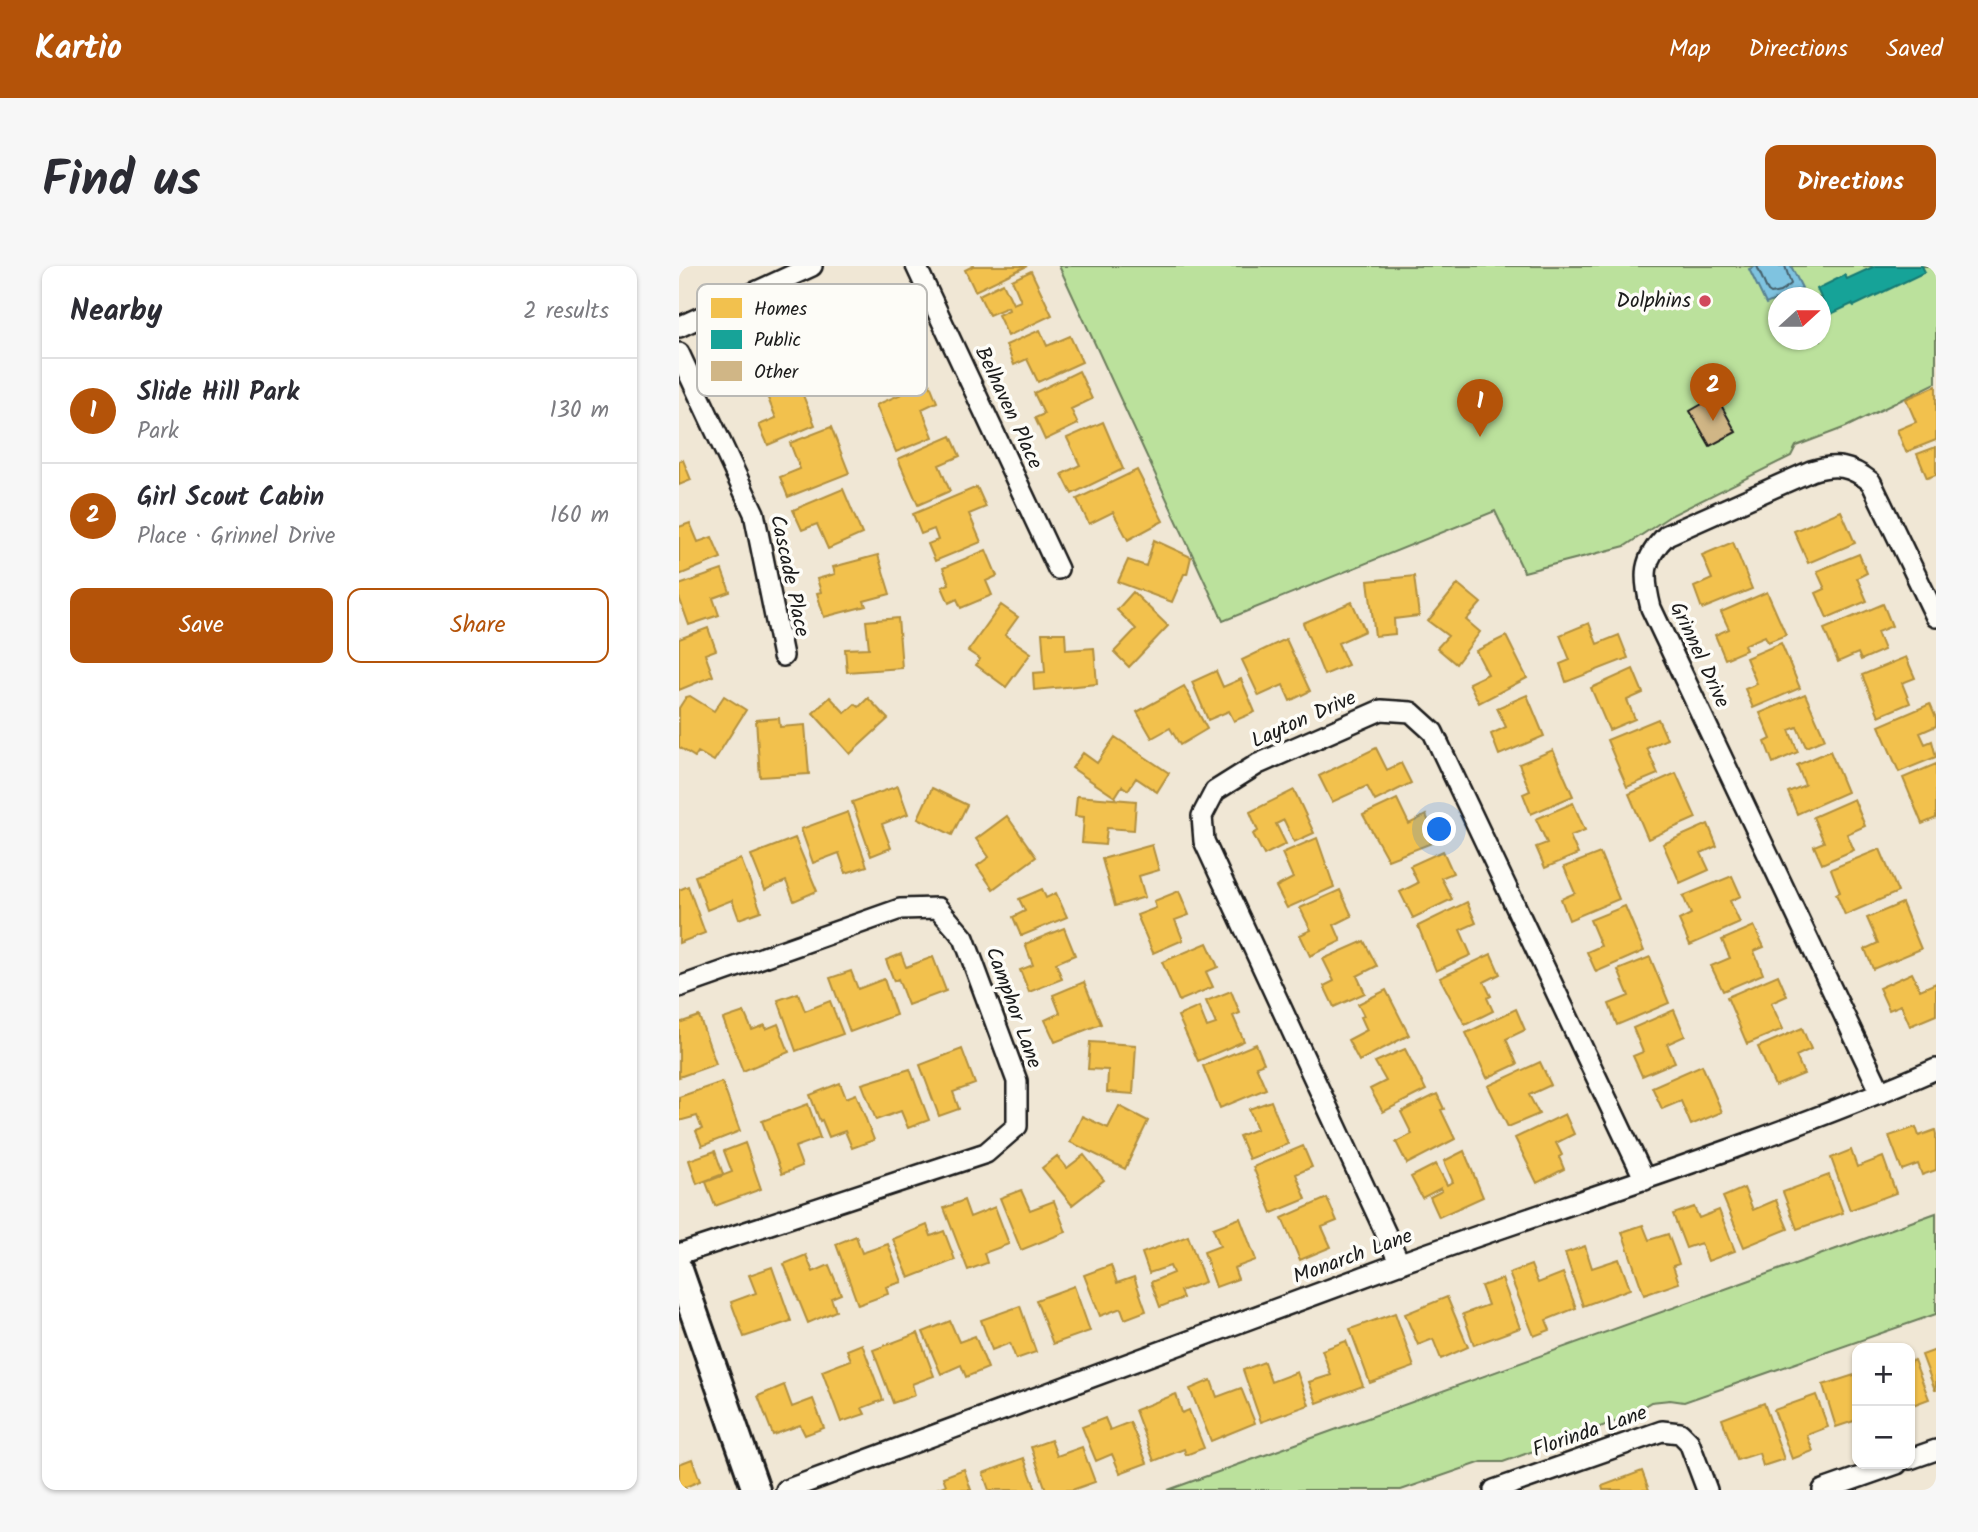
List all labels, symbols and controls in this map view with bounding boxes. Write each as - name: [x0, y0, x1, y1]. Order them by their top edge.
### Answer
- text: Kartio: [35, 23, 122, 76]
- text: Map: [1669, 30, 1711, 69]
- text: Directions: [1749, 30, 1848, 69]
- text: Saved: [1886, 30, 1943, 69]
- text: Find us: [42, 143, 200, 221]
- button: Directions: [1765, 145, 1936, 220]
- legend: [697, 284, 927, 396]
- place label: Dolphins: [1616, 285, 1691, 318]
- north arrow: [1768, 287, 1831, 350]
- text: Nearby: [70, 288, 162, 336]
- marker: Dolphins: [1697, 293, 1713, 309]
- text: 2 results: [523, 294, 609, 330]
- text: Homes: [754, 295, 807, 325]
- text: Public: [754, 326, 801, 356]
- street label: Belhaven Place: [965, 341, 1051, 475]
- text: Other: [754, 358, 800, 388]
- pin: 2: [1690, 363, 1736, 421]
- text: Slide Hill Park: [137, 372, 299, 414]
- pin: 1: [1457, 379, 1503, 437]
- text: 1: [90, 393, 96, 429]
- text: 130 m: [550, 393, 609, 429]
- text: Park: [137, 414, 179, 450]
- text: Girl Scout Cabin: [137, 477, 324, 519]
- text: 2: [86, 498, 100, 534]
- text: 160 m: [550, 498, 609, 534]
- street label: Cascade Place: [760, 512, 818, 641]
- text: Place · Grinnel Drive: [137, 519, 335, 555]
- button: Save: [70, 588, 333, 663]
- button: Share: [347, 588, 609, 663]
- street label: Grinnel Drive: [1660, 596, 1738, 714]
- street label: Layton Drive: [1246, 682, 1362, 758]
- your location: [1422, 812, 1456, 846]
- street label: Camphor Lane: [976, 943, 1050, 1074]
- street label: Monarch Lane: [1289, 1220, 1418, 1294]
- map controls: [1852, 1343, 1915, 1469]
- button: +: [1852, 1343, 1915, 1406]
- street label: Florinda Lane: [1528, 1397, 1652, 1467]
- button: −: [1852, 1406, 1915, 1469]

